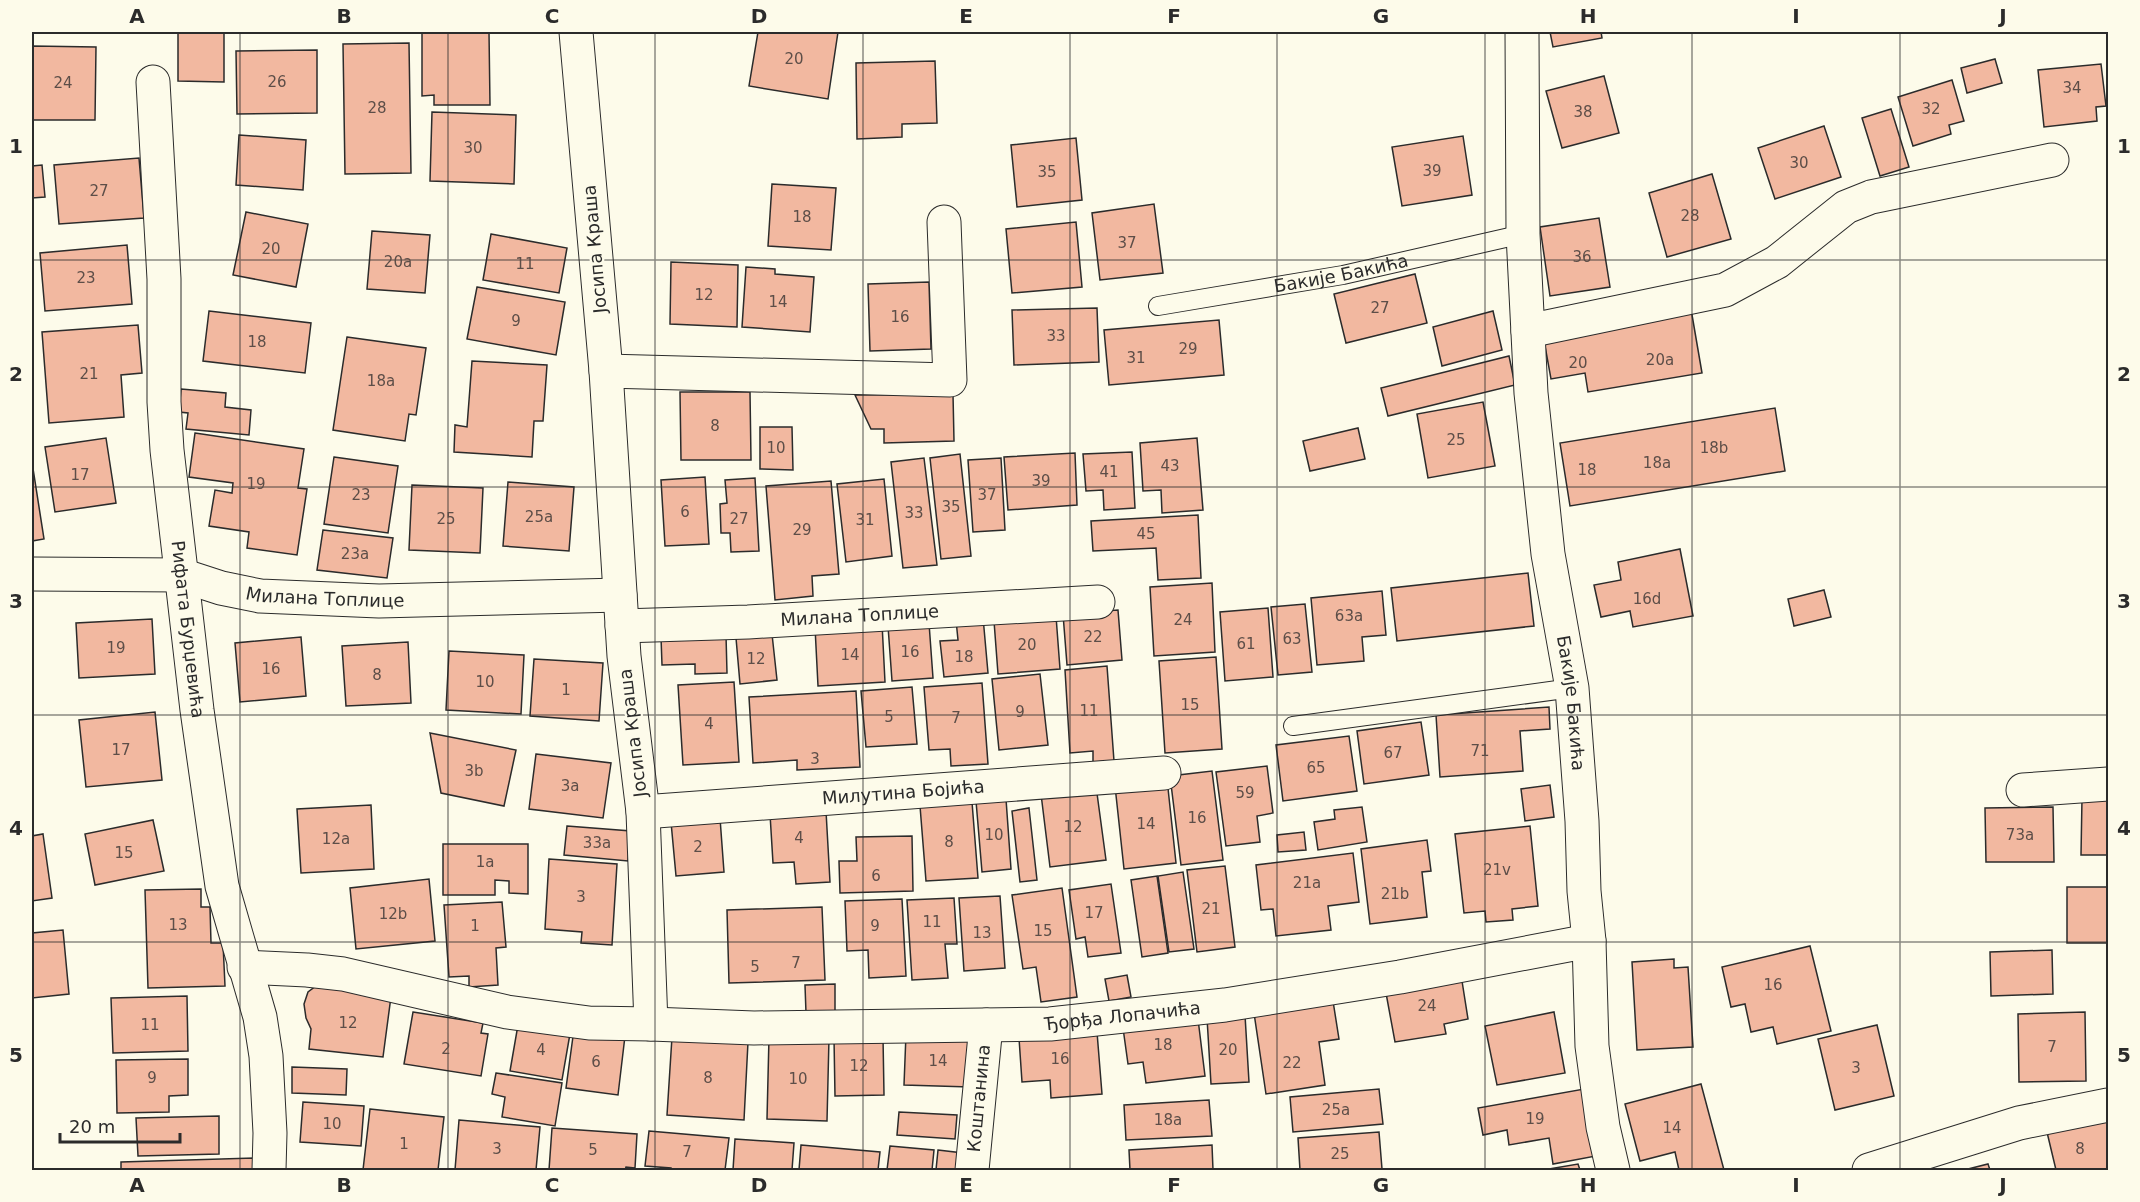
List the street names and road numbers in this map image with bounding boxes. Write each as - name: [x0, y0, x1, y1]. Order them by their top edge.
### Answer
- street label: Јосипа Краша: [578, 184, 611, 315]
- street label: Бакије Бакића: [1272, 249, 1410, 296]
- street label: Рифата Бурџевића: [168, 539, 209, 720]
- street label: Милана Топлице: [244, 582, 405, 611]
- street label: Милана Топлице: [780, 600, 940, 630]
- street label: Бакије Бакића: [1553, 633, 1589, 772]
- street label: Јосипа Краша: [614, 668, 651, 799]
- street label: Милутина Бојића: [821, 775, 985, 809]
- street label: Ђорђа Лопачића: [1042, 997, 1202, 1035]
- street label: Коштанина: [963, 1043, 994, 1153]

